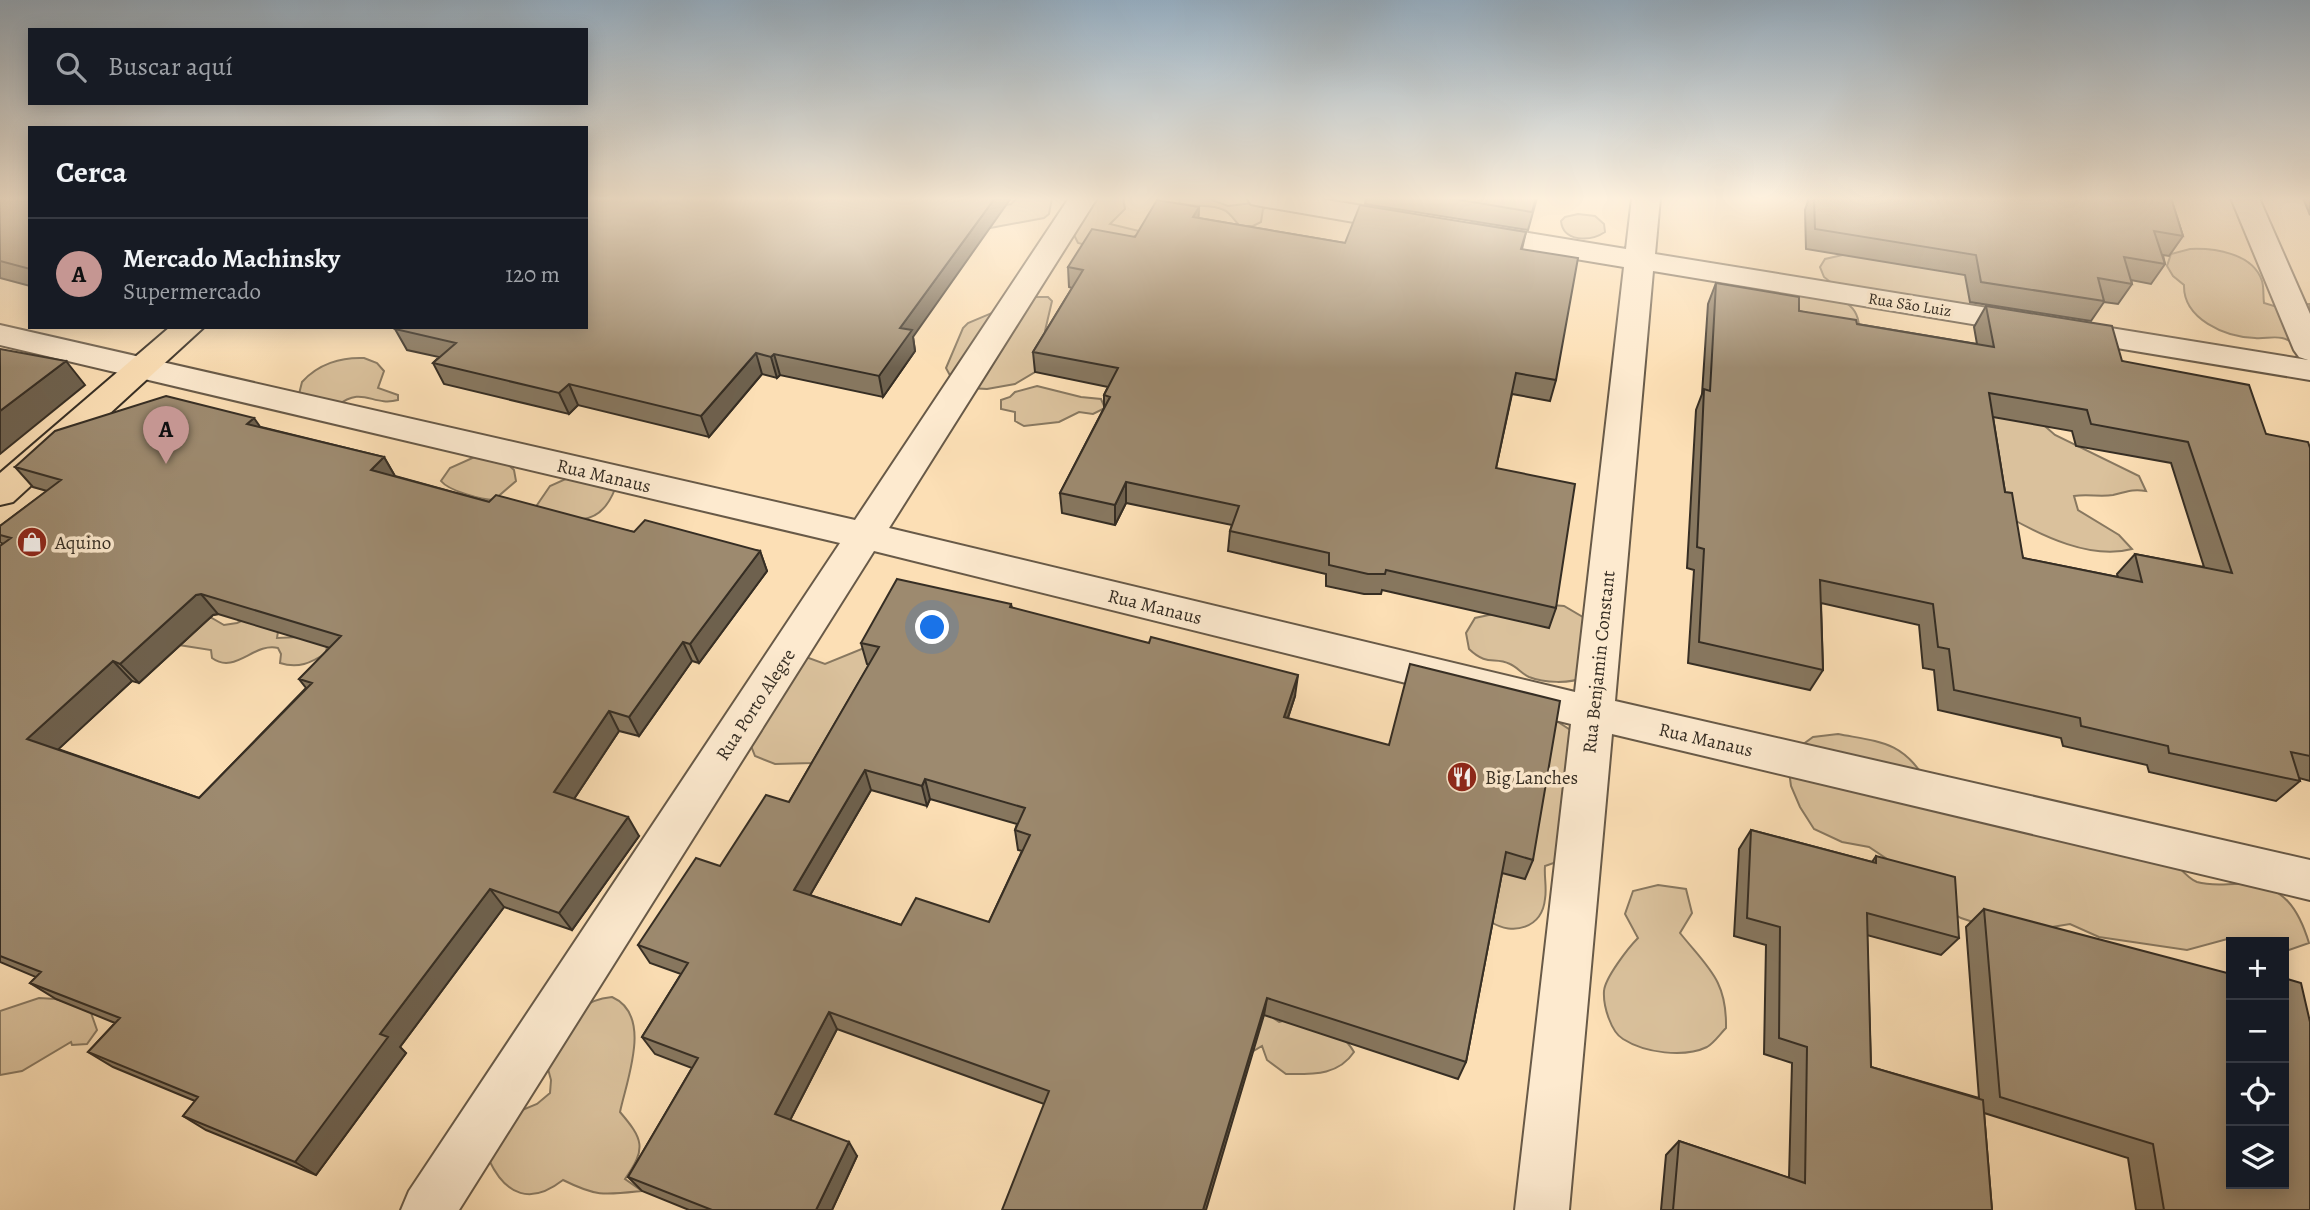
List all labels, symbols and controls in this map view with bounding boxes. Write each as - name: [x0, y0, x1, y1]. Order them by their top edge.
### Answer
- search box: [28, 28, 588, 105]
- icon: search: [52, 48, 90, 86]
- text: Buscar aquí: [108, 49, 233, 84]
- text: Cerca: [56, 152, 127, 192]
- text: Mercado Machinsky: [123, 241, 340, 276]
- text: A: [72, 259, 86, 290]
- text: 120 m: [505, 259, 560, 290]
- text: Supermercado: [123, 276, 261, 307]
- street label: Rua São Luiz: [1867, 288, 1953, 322]
- pin: A: [143, 406, 189, 464]
- street label: Rua Manaus: [554, 453, 653, 499]
- shop icon: Aquino: [15, 525, 49, 559]
- place label: Aquino: [54, 530, 111, 556]
- street label: Rua Benjamin Constant: [1576, 569, 1622, 755]
- street label: Rua Manaus: [1105, 583, 1204, 631]
- your location: [915, 610, 949, 644]
- street label: Rua Porto Alegre: [710, 644, 802, 766]
- street label: Rua Manaus: [1656, 717, 1755, 763]
- restaurant icon: Big Lanches: [1445, 760, 1479, 794]
- place label: Big Lanches: [1485, 765, 1578, 791]
- map controls: [2226, 937, 2289, 1189]
- button: +: [2226, 937, 2289, 1000]
- button: −: [2226, 1000, 2289, 1063]
- button: locate: [2226, 1063, 2289, 1126]
- button: layers: [2226, 1126, 2289, 1189]

